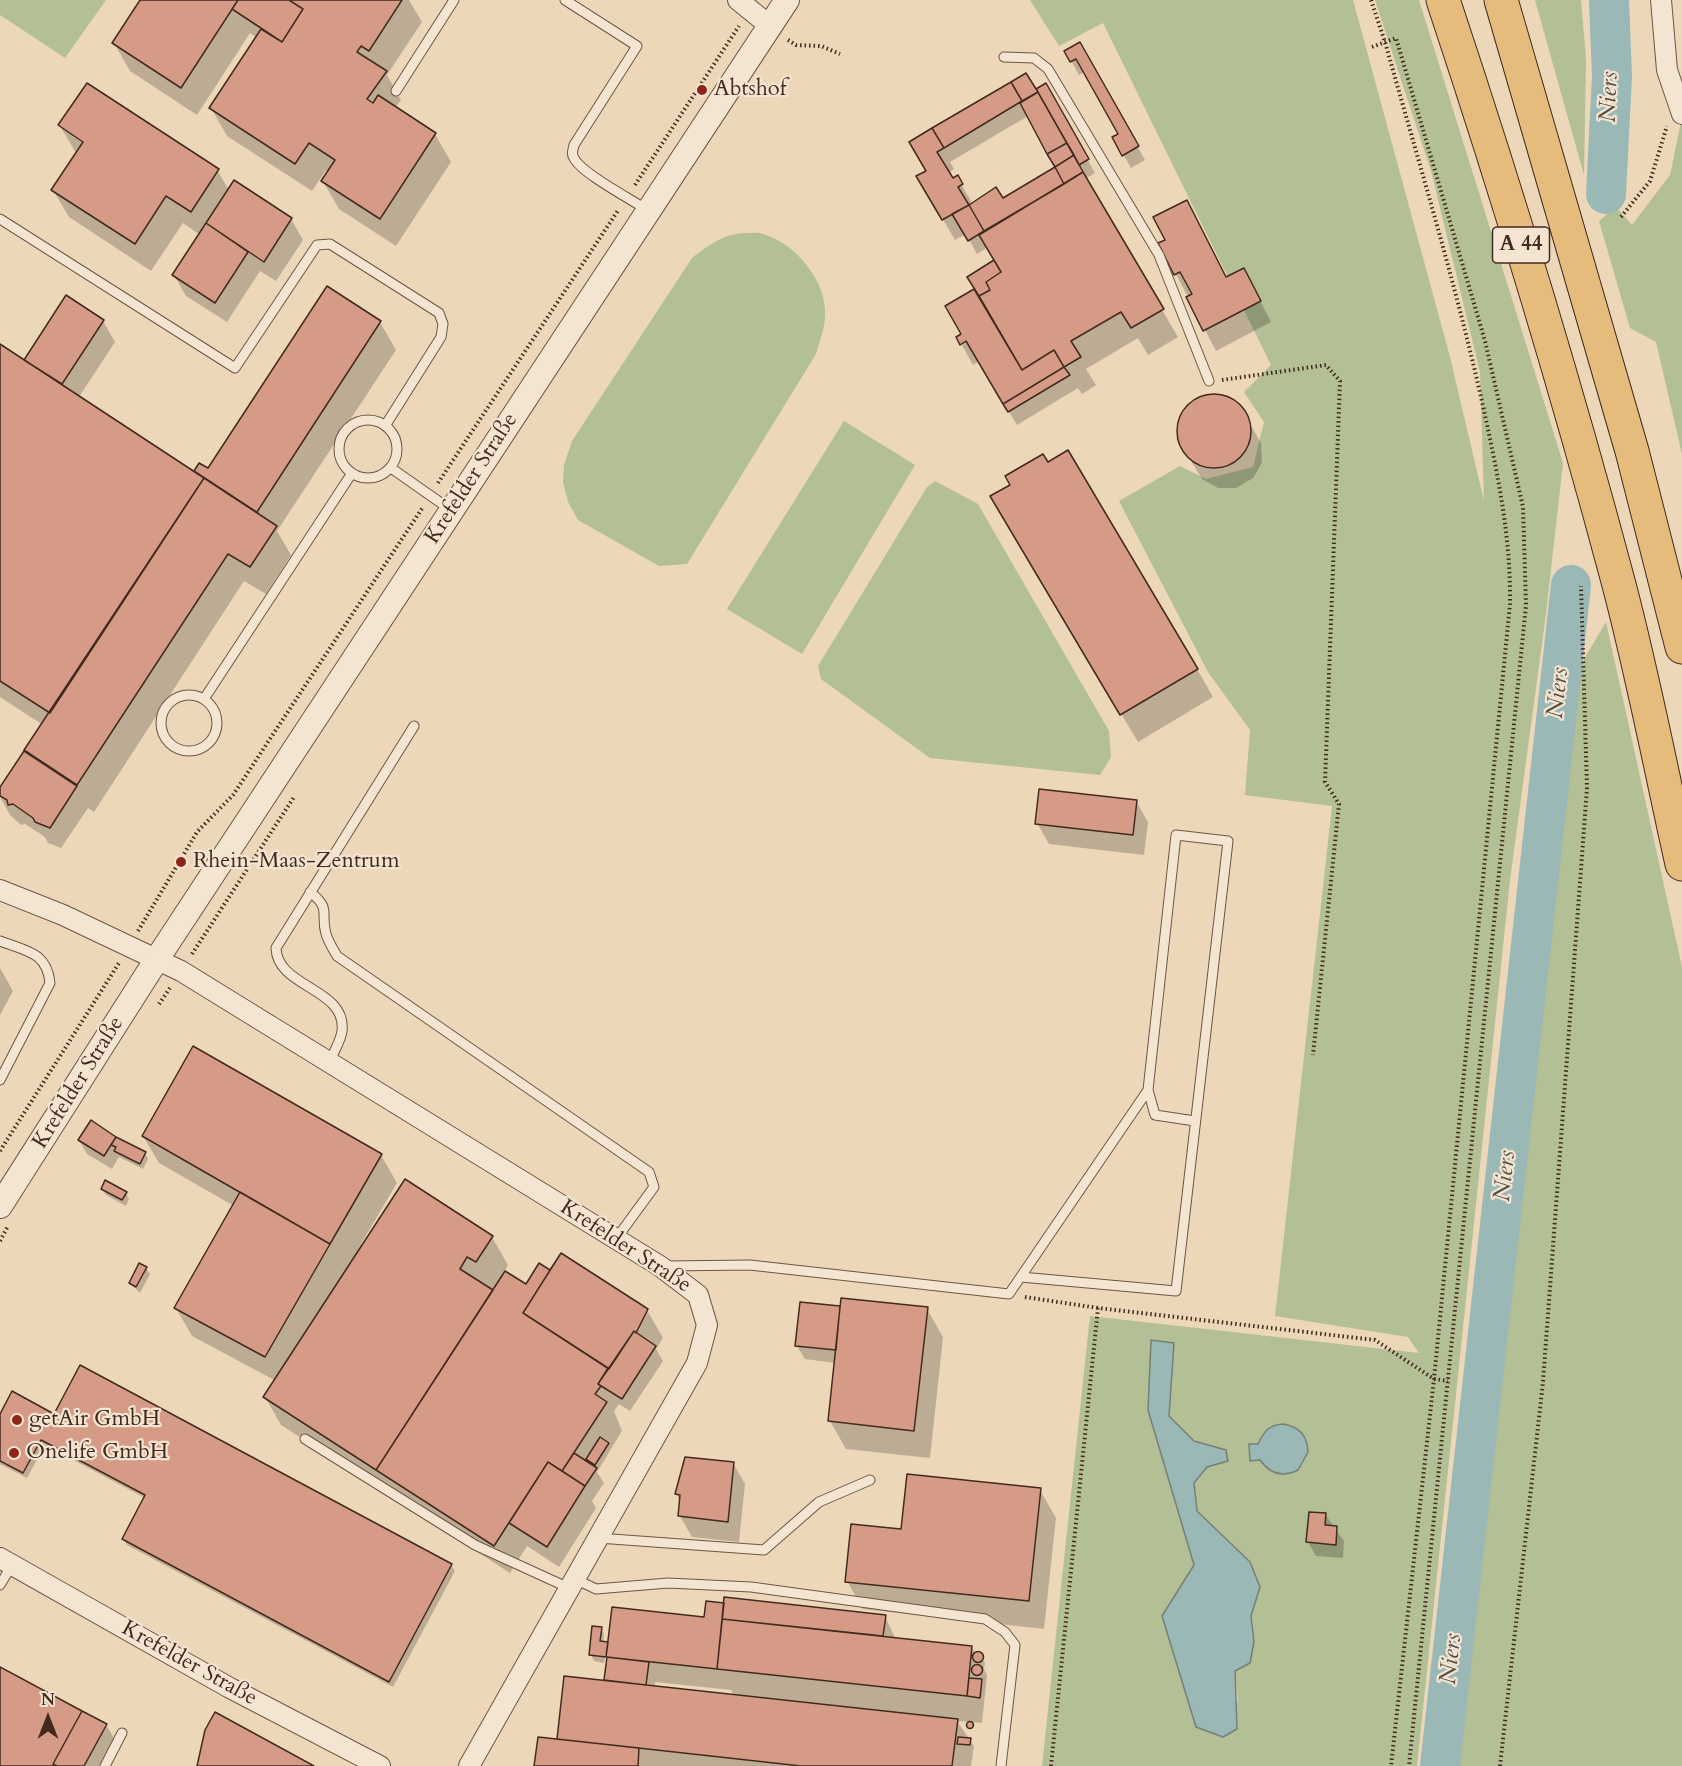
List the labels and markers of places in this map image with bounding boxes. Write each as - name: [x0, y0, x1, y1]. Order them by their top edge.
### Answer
- place label: Abtshof: [714, 77, 786, 103]
- marker: Abtshof: [695, 83, 709, 97]
- place label: Rhein-Maas-Zentrum: [193, 849, 400, 875]
- marker: Rhein-Maas-Zentrum: [174, 855, 188, 869]
- place label: getAir GmbH: [29, 1407, 160, 1433]
- marker: getAir GmbH: [10, 1413, 24, 1427]
- place label: Onelife GmbH: [26, 1440, 168, 1466]
- marker: Onelife GmbH: [7, 1446, 21, 1460]

